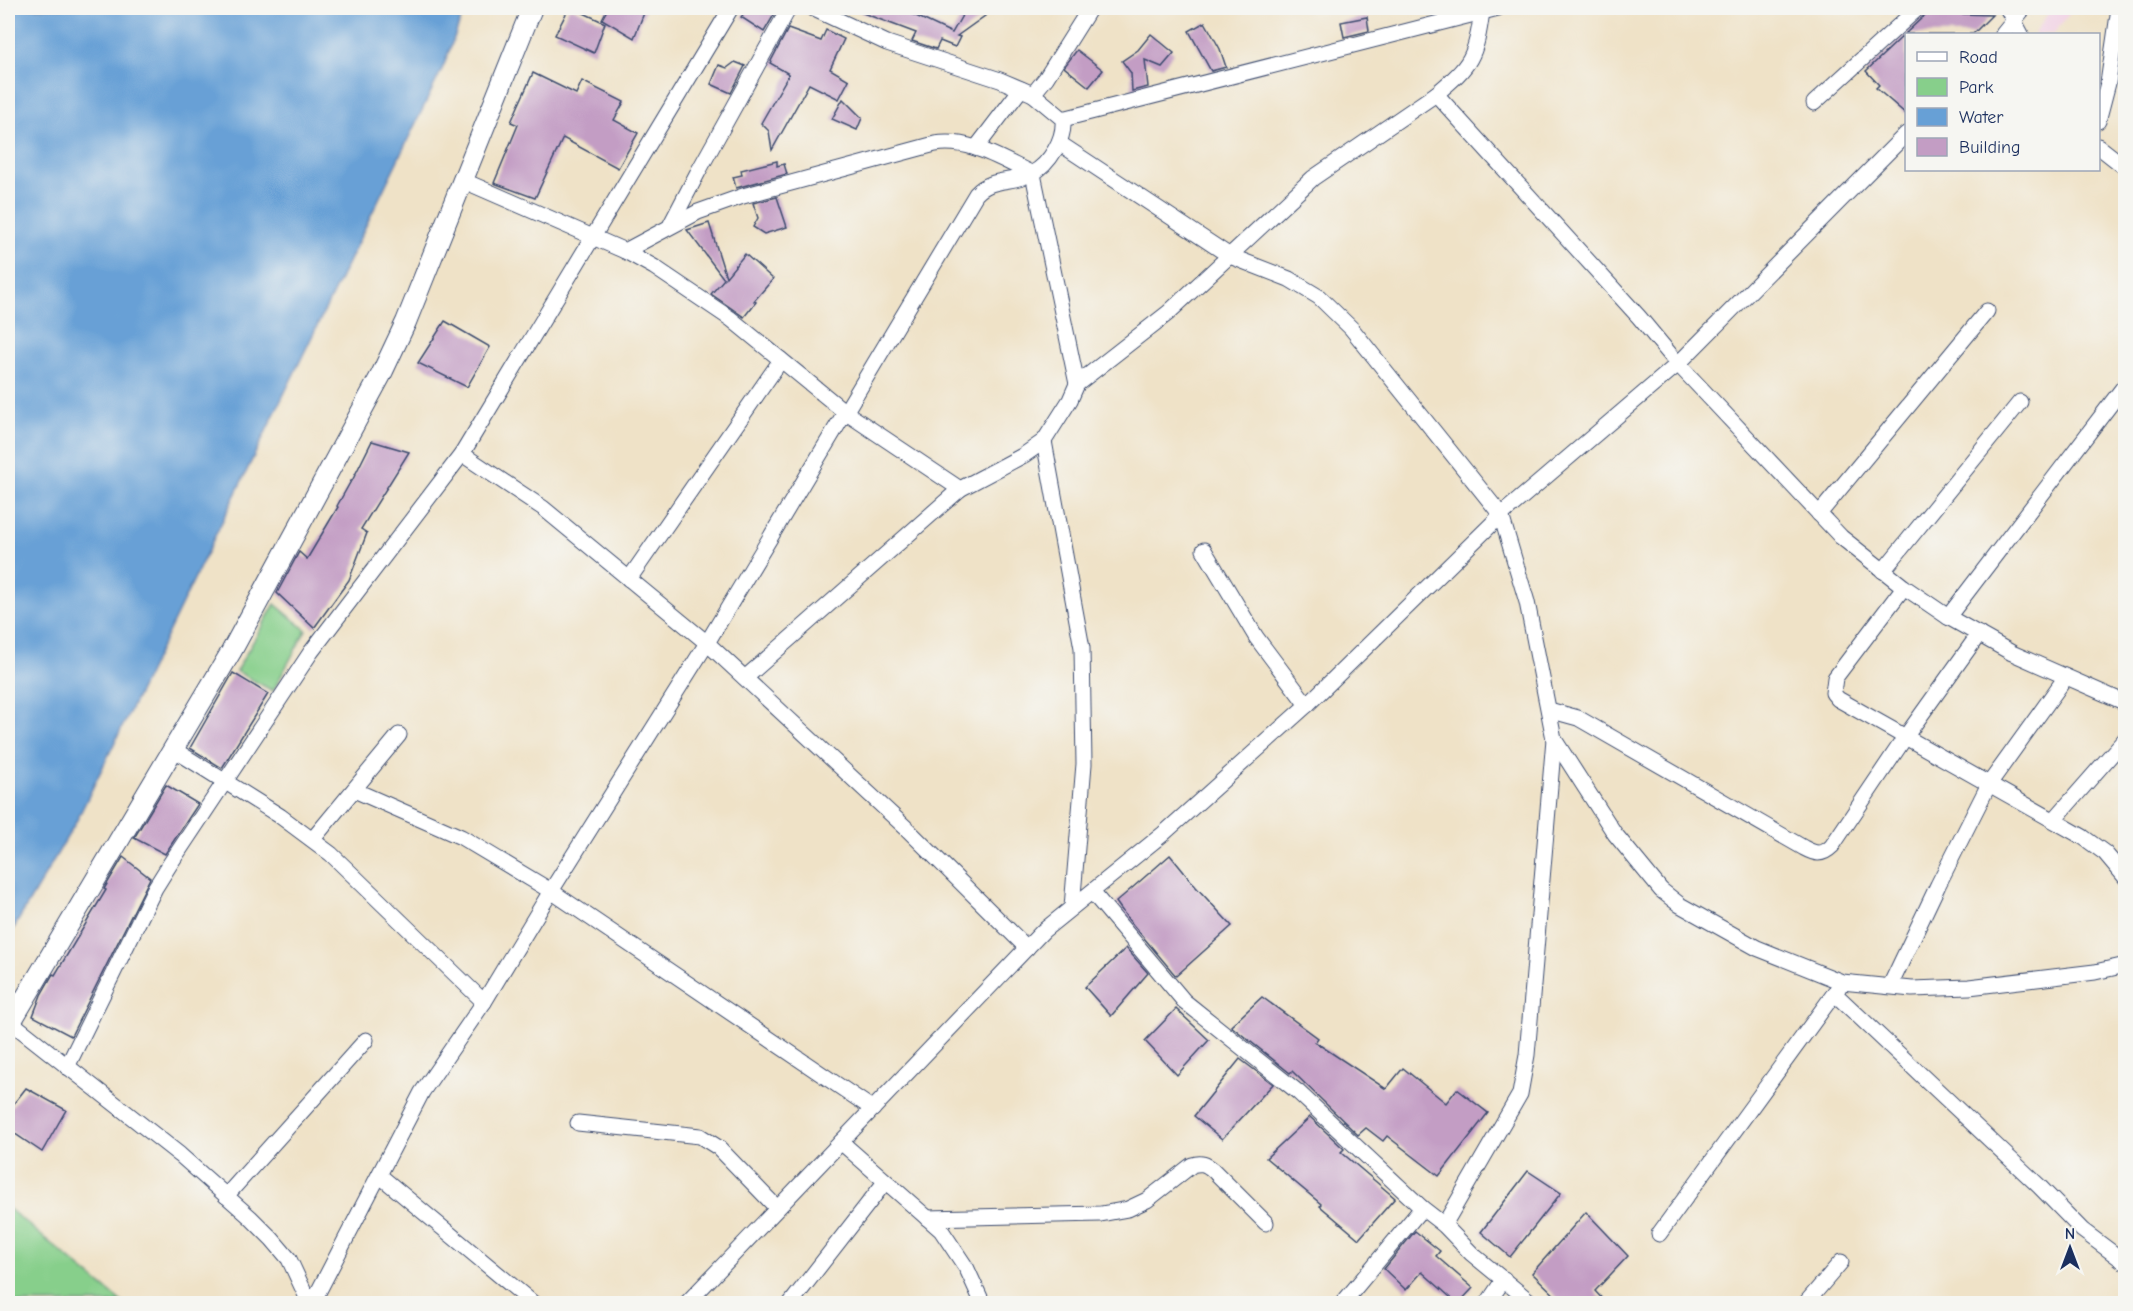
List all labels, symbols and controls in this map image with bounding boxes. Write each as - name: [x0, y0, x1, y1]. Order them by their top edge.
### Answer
- legend: [1905, 33, 2100, 171]
- text: Road: [1959, 47, 1998, 68]
- text: Park: [1959, 77, 1994, 98]
- text: Water: [1959, 107, 2004, 128]
- text: Building: [1959, 137, 2021, 158]
- north arrow: [2040, 1218, 2100, 1278]
- text: N: [2065, 1225, 2075, 1243]

